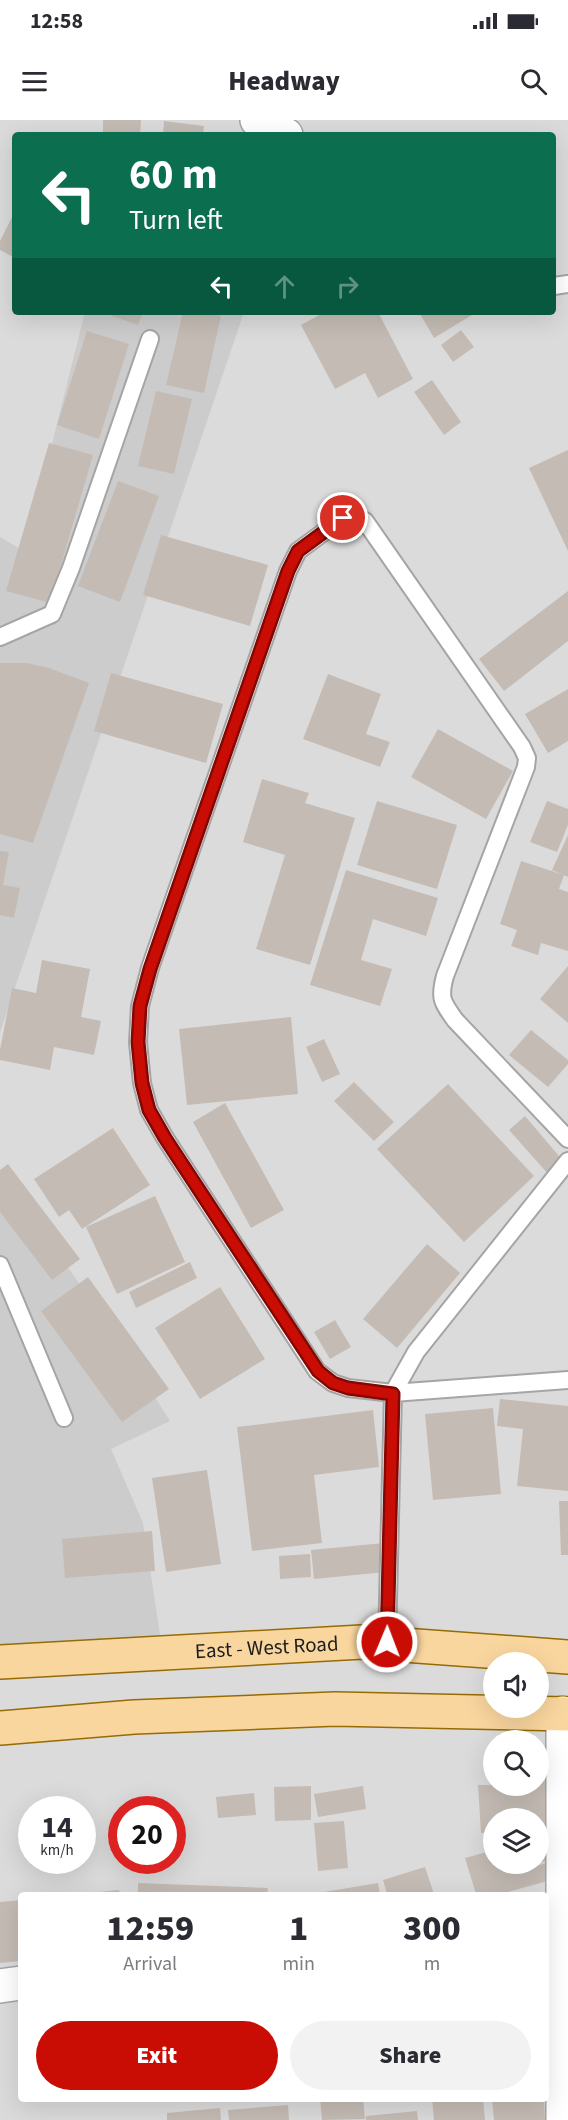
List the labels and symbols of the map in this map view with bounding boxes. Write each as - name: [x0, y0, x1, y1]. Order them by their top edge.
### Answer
- pin: [317, 492, 368, 543]
- position arrow: [355, 1610, 419, 1674]
- street label: East - West Road: [194, 1628, 339, 1666]
- speed limit sign: 20: [108, 1796, 186, 1874]

